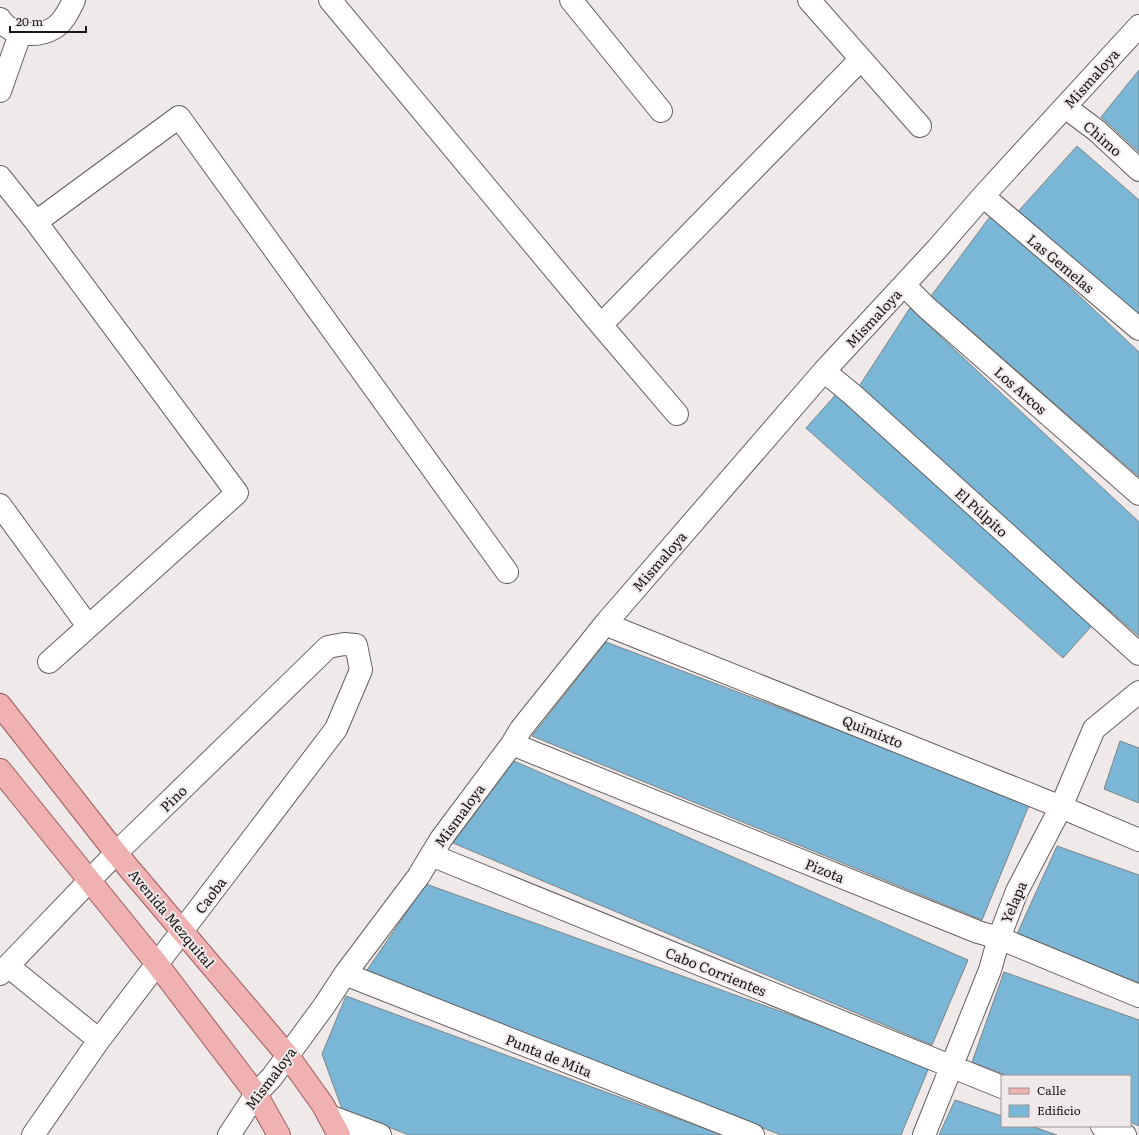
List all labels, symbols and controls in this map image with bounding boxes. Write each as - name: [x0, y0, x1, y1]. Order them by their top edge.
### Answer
- scale bar: [10, 8, 86, 34]
- text: 20 m: [16, 12, 43, 30]
- street label: Mismaloya: [1059, 43, 1123, 112]
- street label: Chimo: [1079, 116, 1127, 160]
- street label: Las Gemelas: [1023, 229, 1099, 297]
- street label: Mismaloya: [840, 284, 906, 352]
- street label: Los Arcos: [990, 362, 1052, 418]
- street label: El Púlpito: [951, 483, 1013, 541]
- street label: Mismaloya: [627, 526, 691, 595]
- street label: Quimixto: [840, 710, 906, 752]
- street label: Mismaloya: [429, 779, 489, 851]
- street label: Pino: [155, 780, 191, 816]
- street label: Pizota: [802, 853, 848, 887]
- street label: Avenida Mezquital: [125, 864, 220, 972]
- street label: Caoba: [190, 872, 231, 917]
- street label: Yelapa: [995, 877, 1031, 926]
- street label: Cabo Corrientes: [663, 942, 769, 1000]
- street label: Punta de Mita: [503, 1029, 596, 1082]
- street label: Mismaloya: [240, 1042, 301, 1114]
- legend: [1001, 1075, 1131, 1127]
- text: Calle: [1037, 1081, 1066, 1099]
- text: Edificio: [1037, 1101, 1081, 1119]

